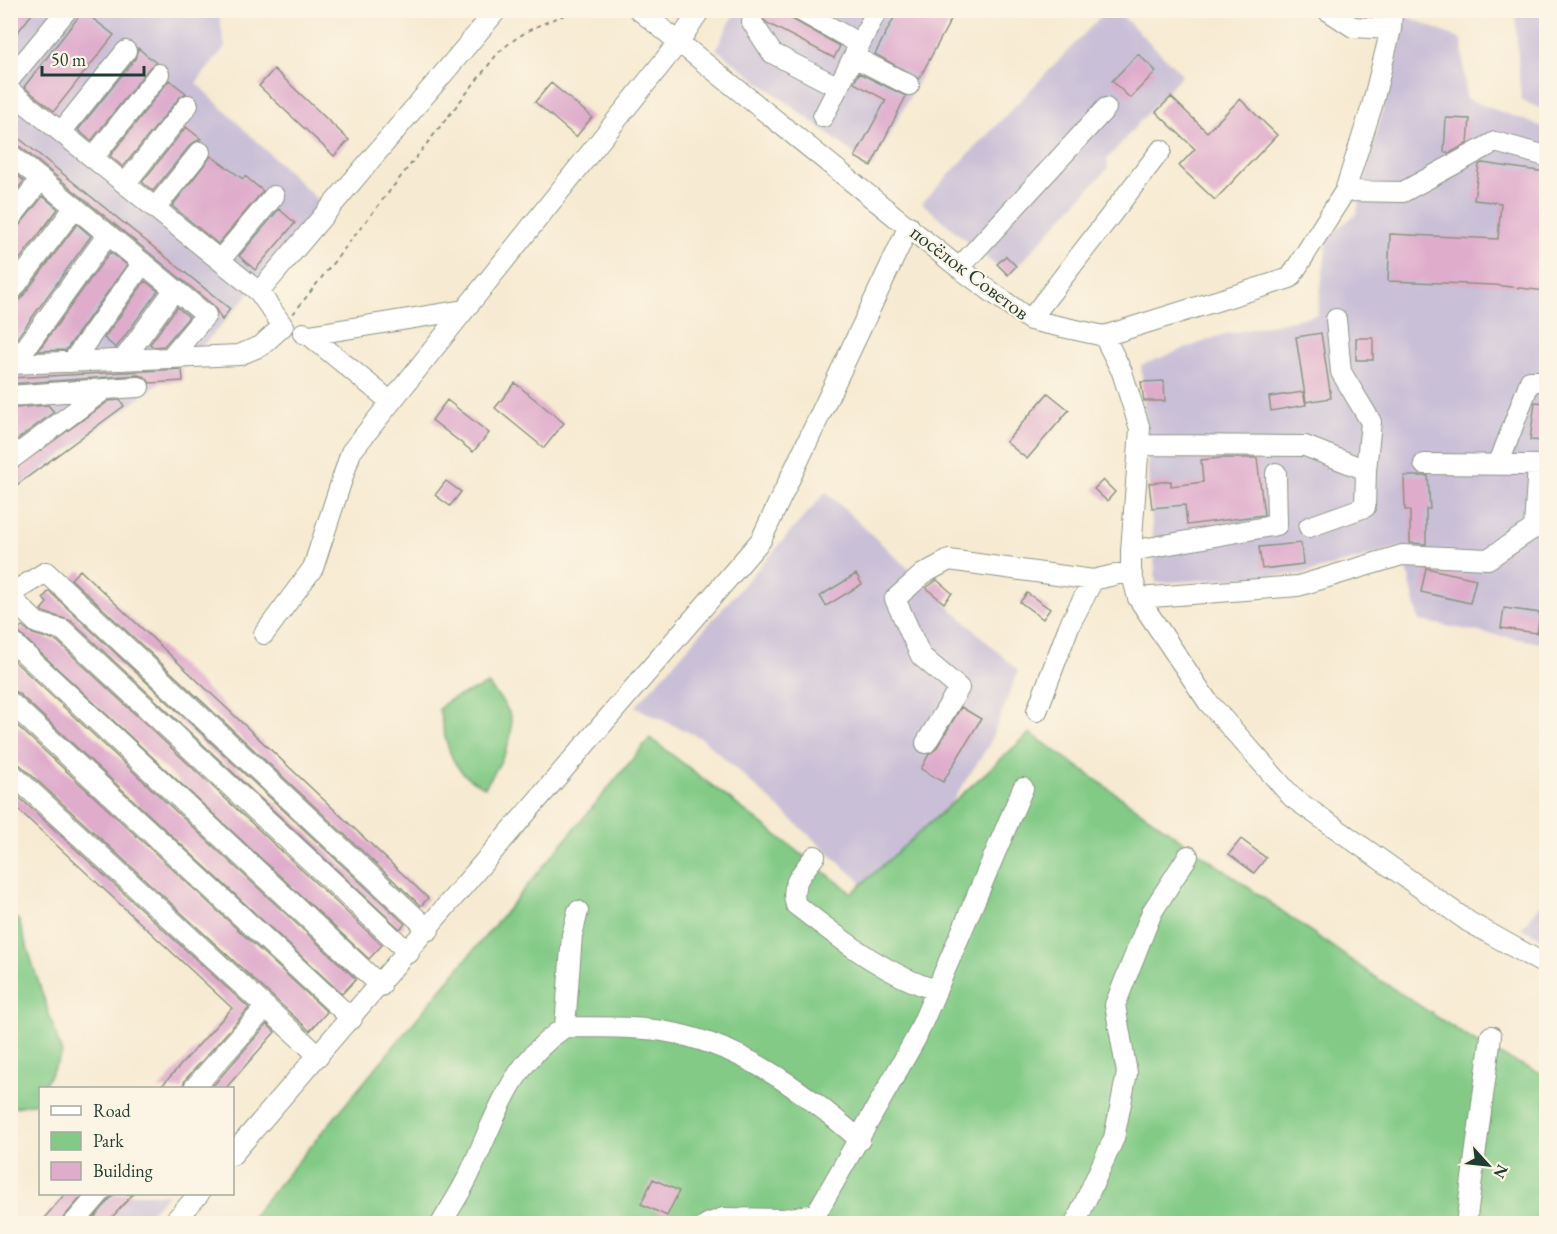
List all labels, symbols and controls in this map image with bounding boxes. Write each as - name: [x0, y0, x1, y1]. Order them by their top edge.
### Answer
- scale bar: [42, 39, 144, 77]
- text: 50 m: [51, 48, 86, 71]
- street label: посёлок Советов: [905, 218, 1035, 326]
- legend: [39, 1087, 234, 1195]
- text: Road: [93, 1099, 132, 1122]
- text: Park: [93, 1129, 124, 1152]
- north arrow: [1458, 1135, 1518, 1195]
- text: Building: [93, 1159, 153, 1182]
- text: N: [1489, 1161, 1513, 1182]

